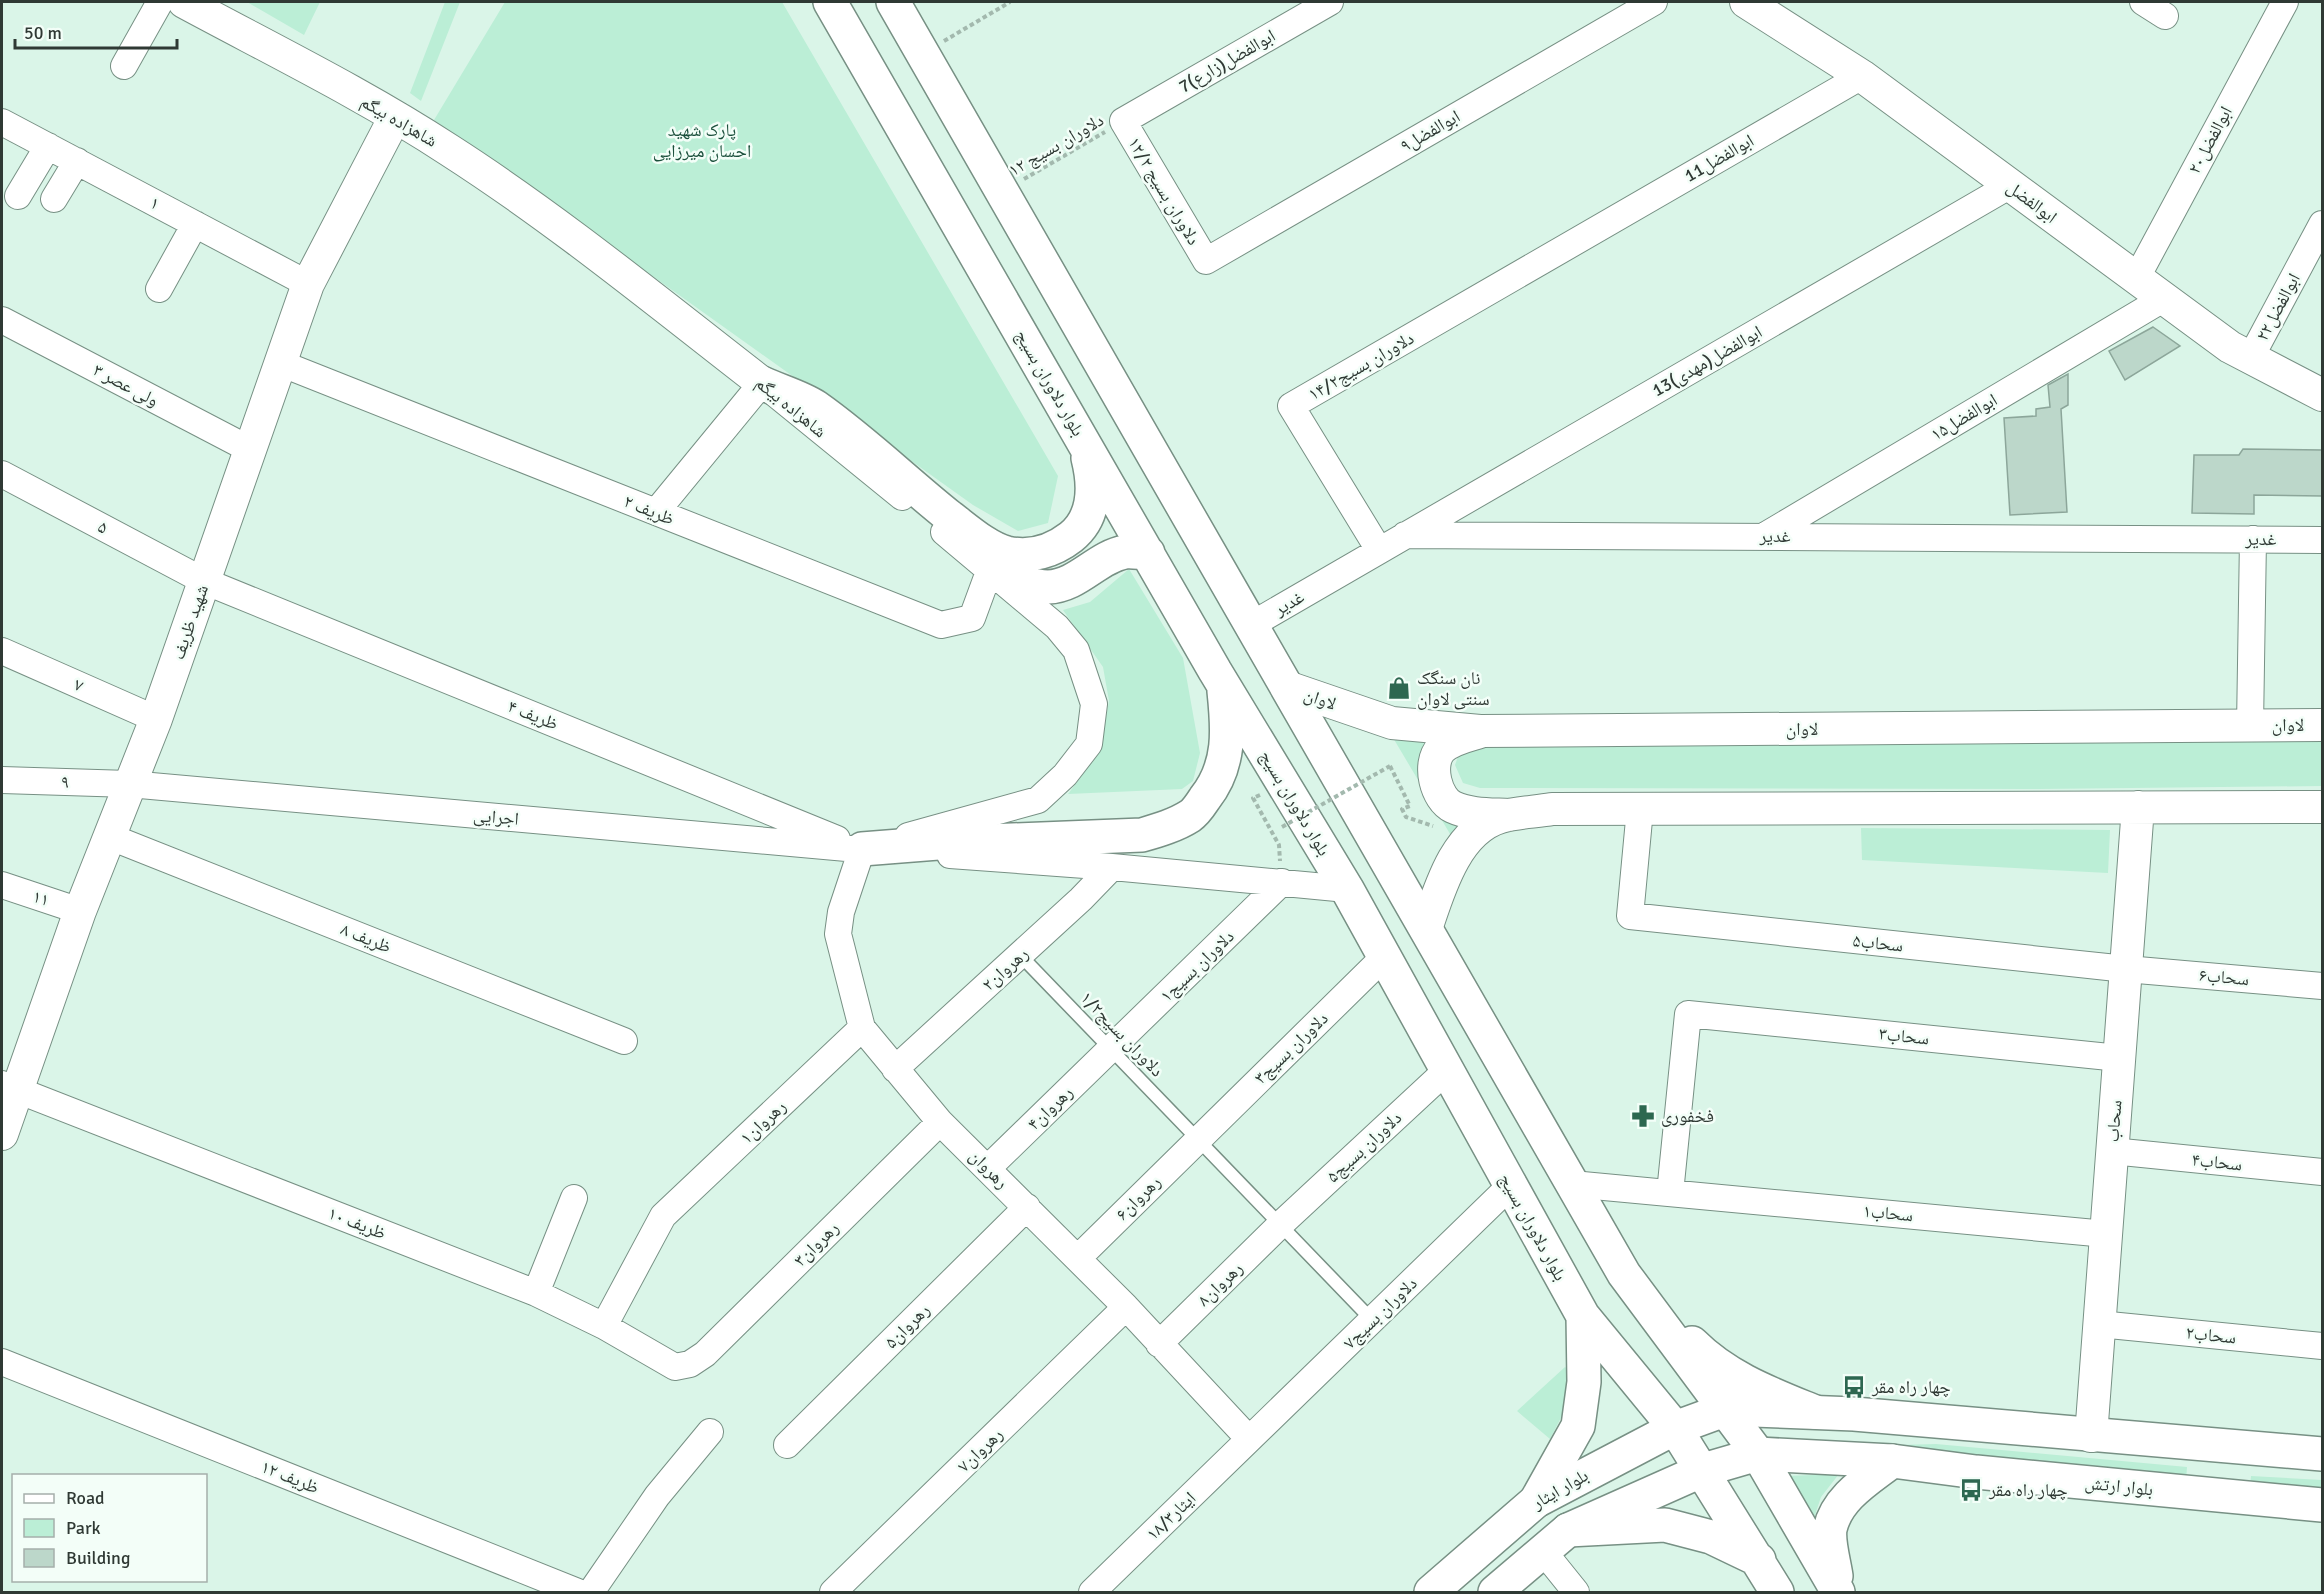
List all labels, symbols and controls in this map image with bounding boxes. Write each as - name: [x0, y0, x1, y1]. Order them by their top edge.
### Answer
- scale bar: [15, 12, 177, 50]
- text: 50 m: [24, 22, 62, 44]
- street label: 7ابوالفضل(زارع): [1175, 24, 1279, 98]
- street label: شاهزاده بیگم: [356, 90, 441, 153]
- street label: ابوالفضل۲۰: [2183, 102, 2237, 178]
- street label: ابوالفضل۹: [1396, 105, 1464, 157]
- street label: دلاوران بسیج ۱۲: [1004, 109, 1108, 182]
- park label: پارک شهید احسان میرزایی: [653, 119, 751, 162]
- street label: 11ابوالفضل: [1680, 129, 1758, 187]
- street label: دلاوران بسیج ۱۲/۲: [1122, 133, 1205, 250]
- street label: ابوالفضل: [2002, 176, 2062, 228]
- street label: ۱: [146, 191, 164, 215]
- street label: ابوالفضل۲۲: [2251, 269, 2305, 345]
- street label: 13ابوالفضل(مهدی): [1648, 321, 1766, 401]
- street label: بلوار دلاوران بسیج: [1010, 326, 1089, 441]
- street label: ۱۴/۲دلاوران بسیج: [1304, 327, 1418, 406]
- street label: ولی عصر ۳: [89, 359, 163, 411]
- street label: شاهزاده بیگم: [750, 372, 831, 443]
- street label: ابوالفضل۱۵: [1927, 389, 2001, 445]
- street label: ظریف ۲: [621, 490, 677, 530]
- street label: ۵: [94, 515, 112, 539]
- street label: غدیر: [1758, 525, 1791, 547]
- street label: غدیر: [2244, 528, 2277, 550]
- street label: شهید ظریف: [167, 582, 213, 662]
- street label: غدیر: [1269, 586, 1308, 621]
- place label: نان سنگک سنتی لاوان: [1417, 667, 1490, 710]
- street label: ۷: [71, 673, 87, 697]
- shop icon: نان سنگک سنتی لاوان: [1386, 675, 1412, 701]
- street label: لاوان: [1301, 683, 1339, 715]
- street label: ظریف ۴: [505, 695, 561, 735]
- street label: لاوان: [2272, 714, 2304, 736]
- street label: لاوان: [1786, 718, 1818, 740]
- street label: بلوار دلاوران بسیج: [1254, 746, 1335, 860]
- street label: ۹: [61, 771, 69, 793]
- street label: اجرایی: [472, 804, 520, 830]
- street label: ۱۱: [30, 885, 52, 911]
- street label: ظریف ۸: [338, 918, 394, 958]
- street label: دلاوران بسیج۱: [1155, 925, 1239, 1007]
- street label: ۵سحاب: [1852, 929, 1904, 957]
- street label: رهروان۲: [977, 942, 1033, 995]
- street label: ۶سحاب: [2198, 964, 2250, 990]
- street label: دلاوران بسیج۱/۲: [1075, 987, 1168, 1082]
- street label: دلاوران بسیج۳: [1249, 1007, 1333, 1089]
- street label: ۳سحاب: [1878, 1022, 1930, 1050]
- street label: رهروان۴: [1023, 1081, 1077, 1135]
- street label: رهروان۱: [735, 1095, 791, 1149]
- street label: سحاب: [2102, 1099, 2126, 1143]
- pharmacy icon: فخفوری: [1630, 1103, 1656, 1129]
- place label: فخفوری: [1661, 1105, 1714, 1127]
- street label: دلاوران بسیج۵: [1322, 1107, 1407, 1188]
- street label: رهروان: [965, 1145, 1013, 1193]
- street label: ۴سحاب: [2191, 1148, 2243, 1176]
- street label: بلوار دلاوران بسیج: [1494, 1170, 1572, 1285]
- street label: رهروان۶: [1111, 1171, 1165, 1225]
- street label: ۱سحاب: [1862, 1200, 1914, 1226]
- street label: ظریف ۱۰: [325, 1202, 389, 1244]
- street label: رهروان۳: [789, 1217, 843, 1271]
- street label: رهروان۸: [1193, 1257, 1247, 1311]
- street label: دلاوران بسیج۷: [1338, 1272, 1422, 1354]
- street label: رهروان۵: [880, 1299, 934, 1353]
- street label: ۲سحاب: [2185, 1321, 2237, 1349]
- bus stop icon: چهار راه مقر‍: [1841, 1374, 1867, 1400]
- place label: چهار راه مقر‍: [1871, 1376, 1951, 1398]
- street label: رهروان۷: [953, 1423, 1007, 1477]
- street label: ظریف ۱۲: [258, 1456, 322, 1498]
- street label: بلوار ایثار: [1527, 1464, 1592, 1514]
- street label: بلوار ارتش: [2084, 1471, 2154, 1501]
- legend: [12, 1474, 207, 1582]
- bus stop icon: چهار راه مقر: [1958, 1477, 1984, 1503]
- place label: چهار راه مقر: [1988, 1479, 2068, 1501]
- text: Road: [66, 1487, 105, 1509]
- street label: ایثار۱۸/۳: [1142, 1487, 1200, 1545]
- text: Park: [66, 1517, 101, 1539]
- text: Building: [66, 1547, 130, 1569]

